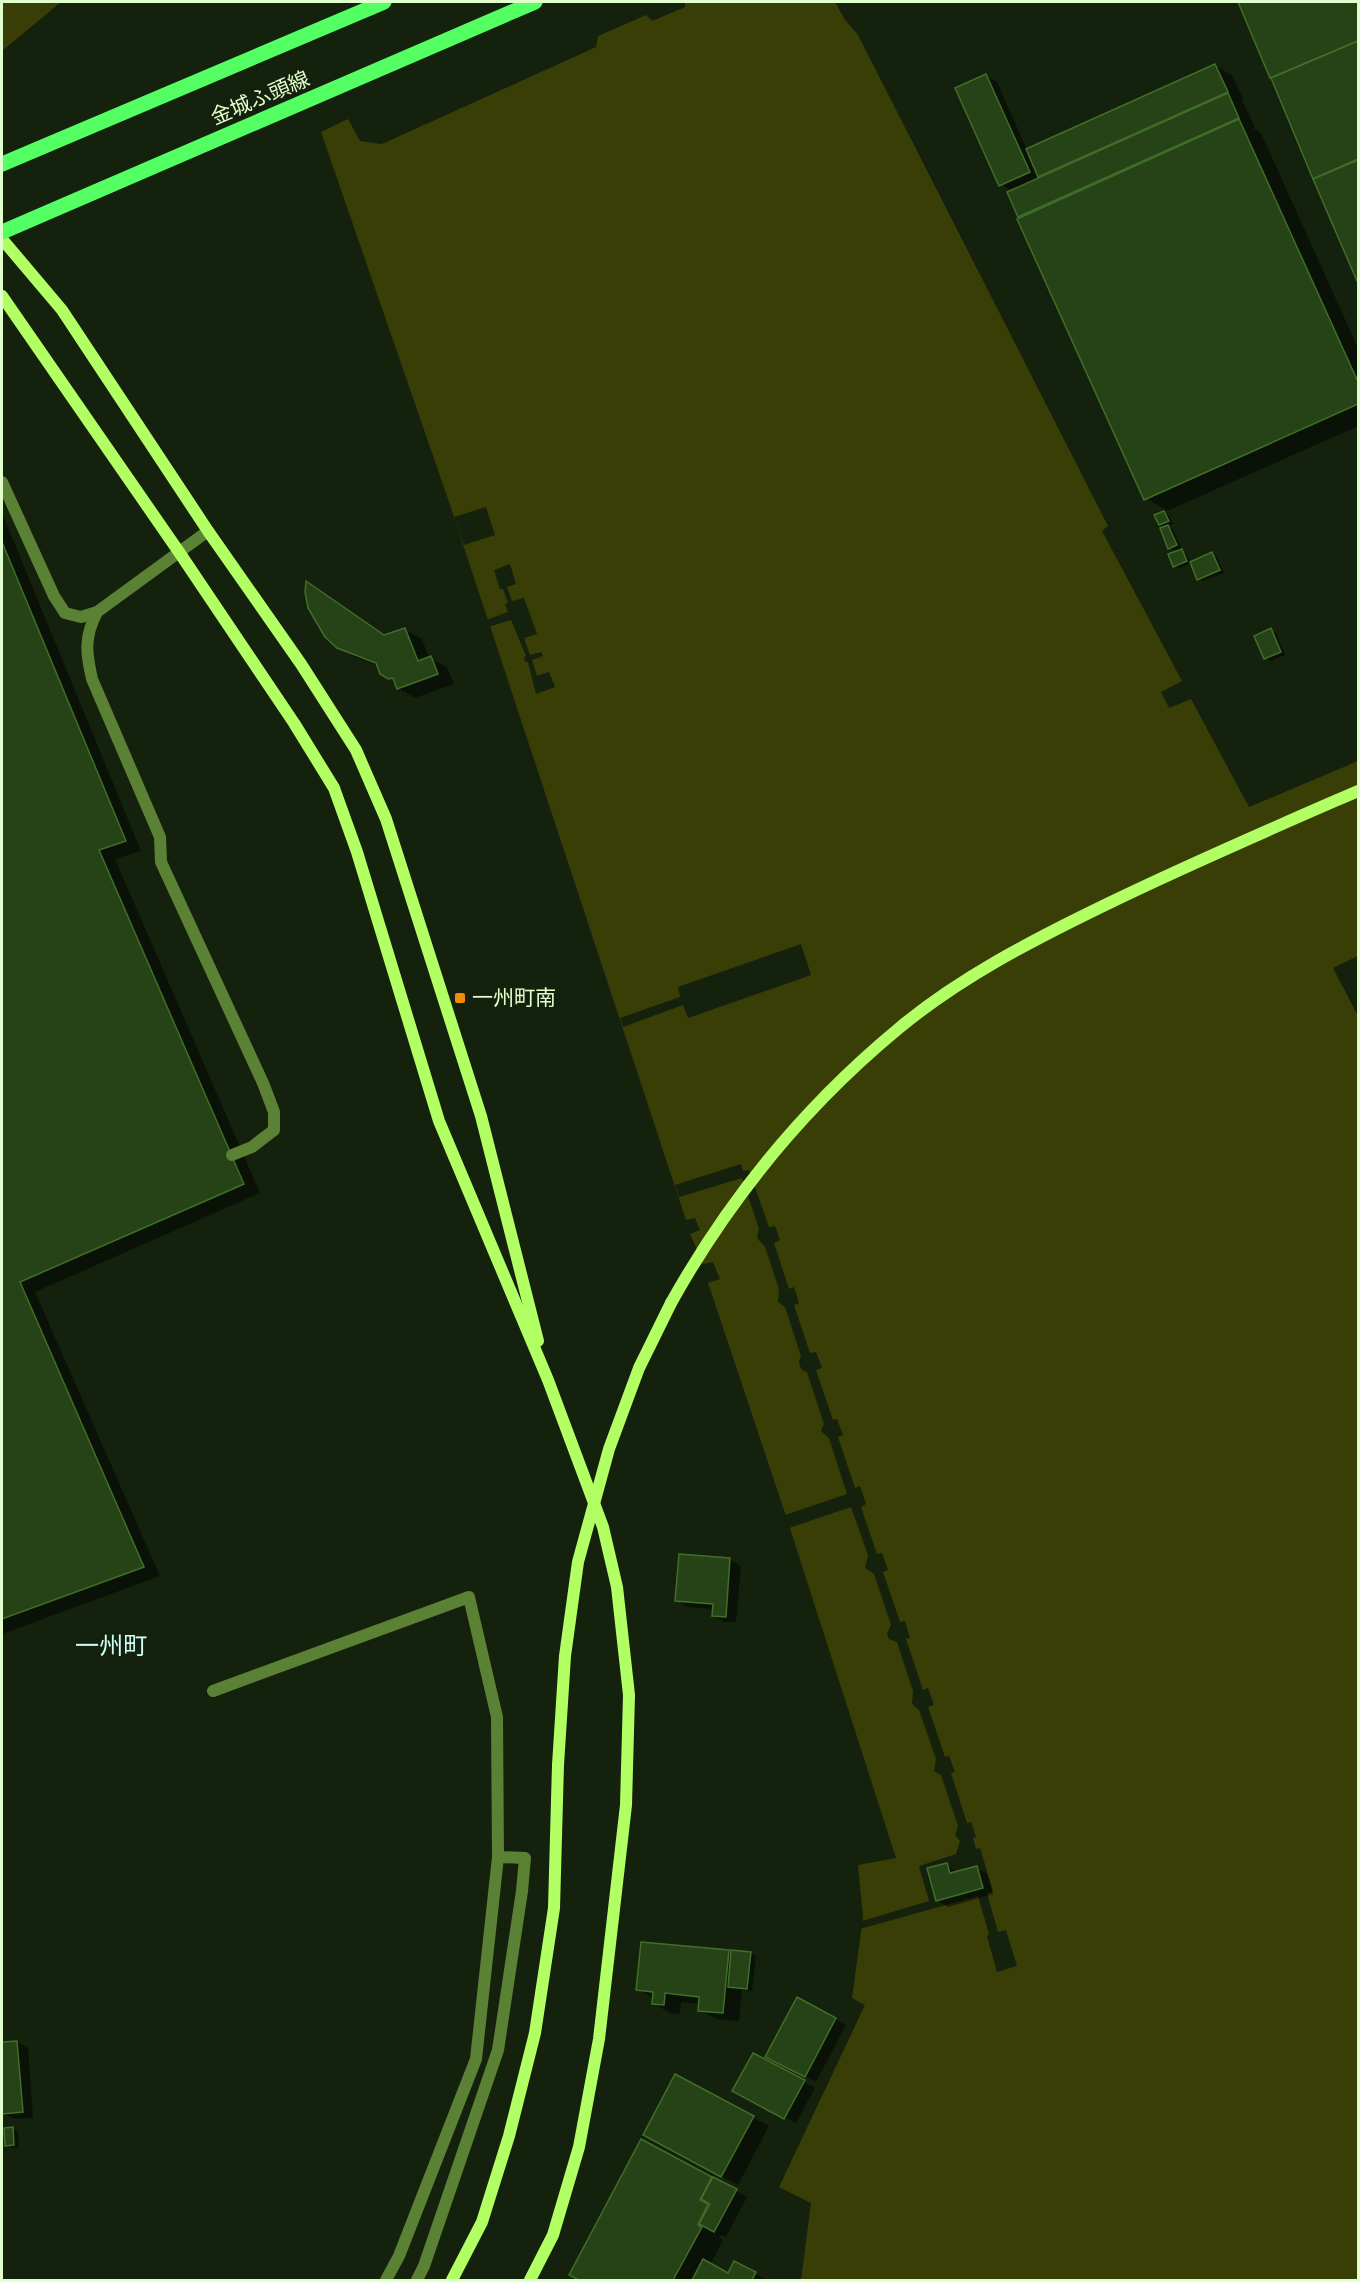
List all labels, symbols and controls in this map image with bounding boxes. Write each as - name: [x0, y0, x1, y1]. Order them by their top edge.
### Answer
- street label: 金城ふ頭線: [206, 65, 313, 129]
- place label: 一州町南: [472, 984, 556, 1009]
- marker: 一州町南: [453, 991, 467, 1005]
- district label: 一州町: [75, 1630, 147, 1659]

